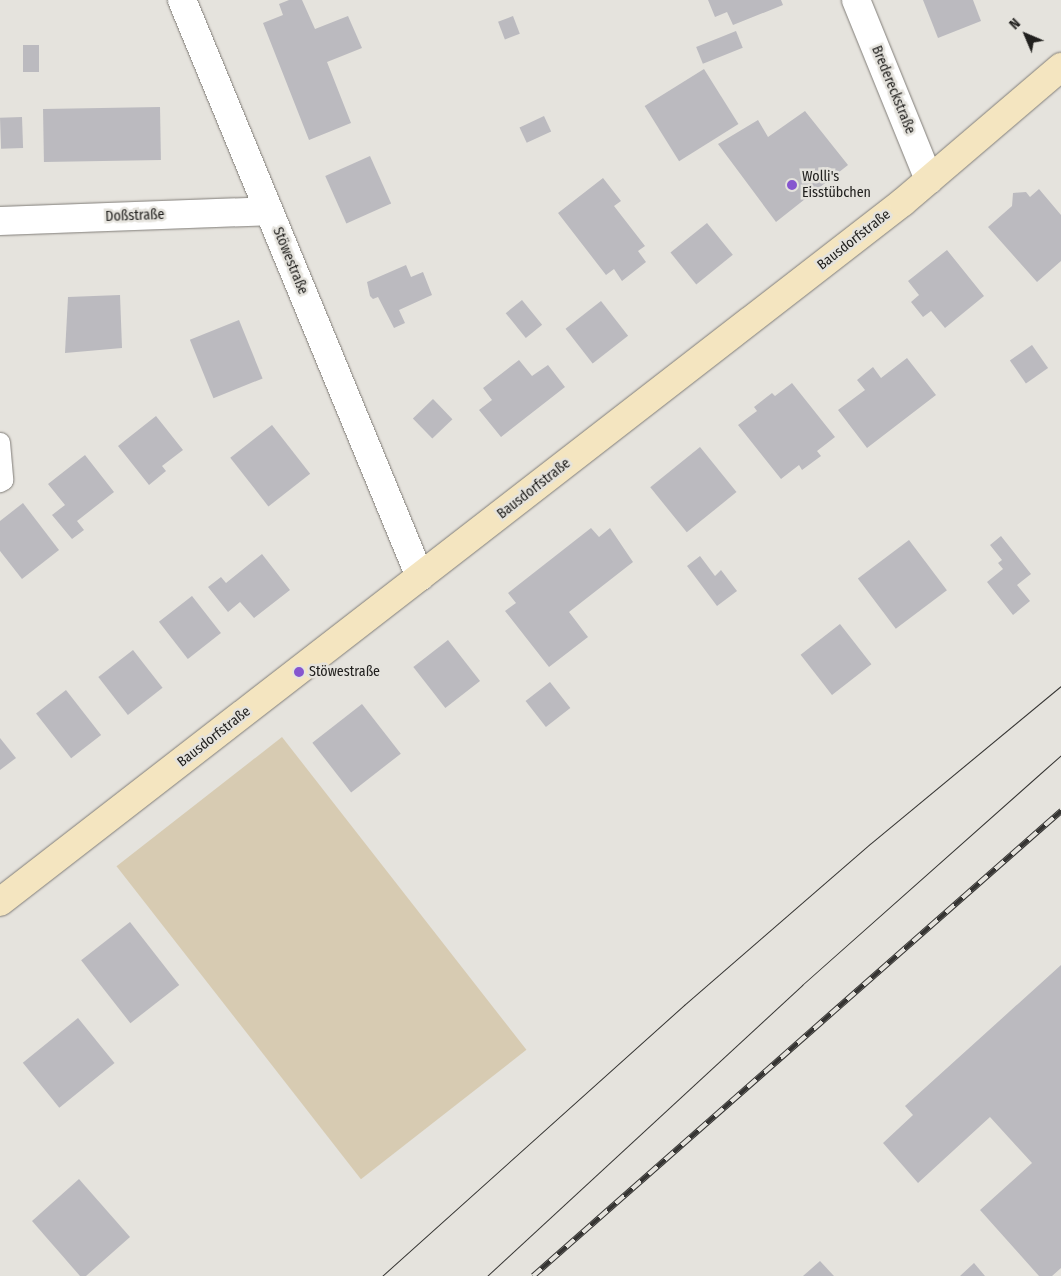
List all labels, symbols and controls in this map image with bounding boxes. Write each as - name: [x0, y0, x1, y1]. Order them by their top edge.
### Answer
- north arrow: [1001, 10, 1051, 60]
- text: N: [1006, 15, 1024, 33]
- street label: Bredereckstraße: [868, 43, 918, 137]
- place label: Wolli's Eisstübchen: [802, 169, 871, 202]
- marker: Wolli's Eisstübchen: [786, 179, 798, 191]
- street label: Bausdorfstraße: [814, 206, 894, 274]
- street label: Doßstraße: [105, 207, 165, 225]
- street label: Stöwestraße: [269, 225, 311, 297]
- street label: Bausdorfstraße: [494, 455, 574, 523]
- place label: Stöwestraße: [309, 664, 380, 680]
- marker: Stöwestraße: [293, 666, 305, 678]
- street label: Bausdorfstraße: [174, 703, 254, 771]

